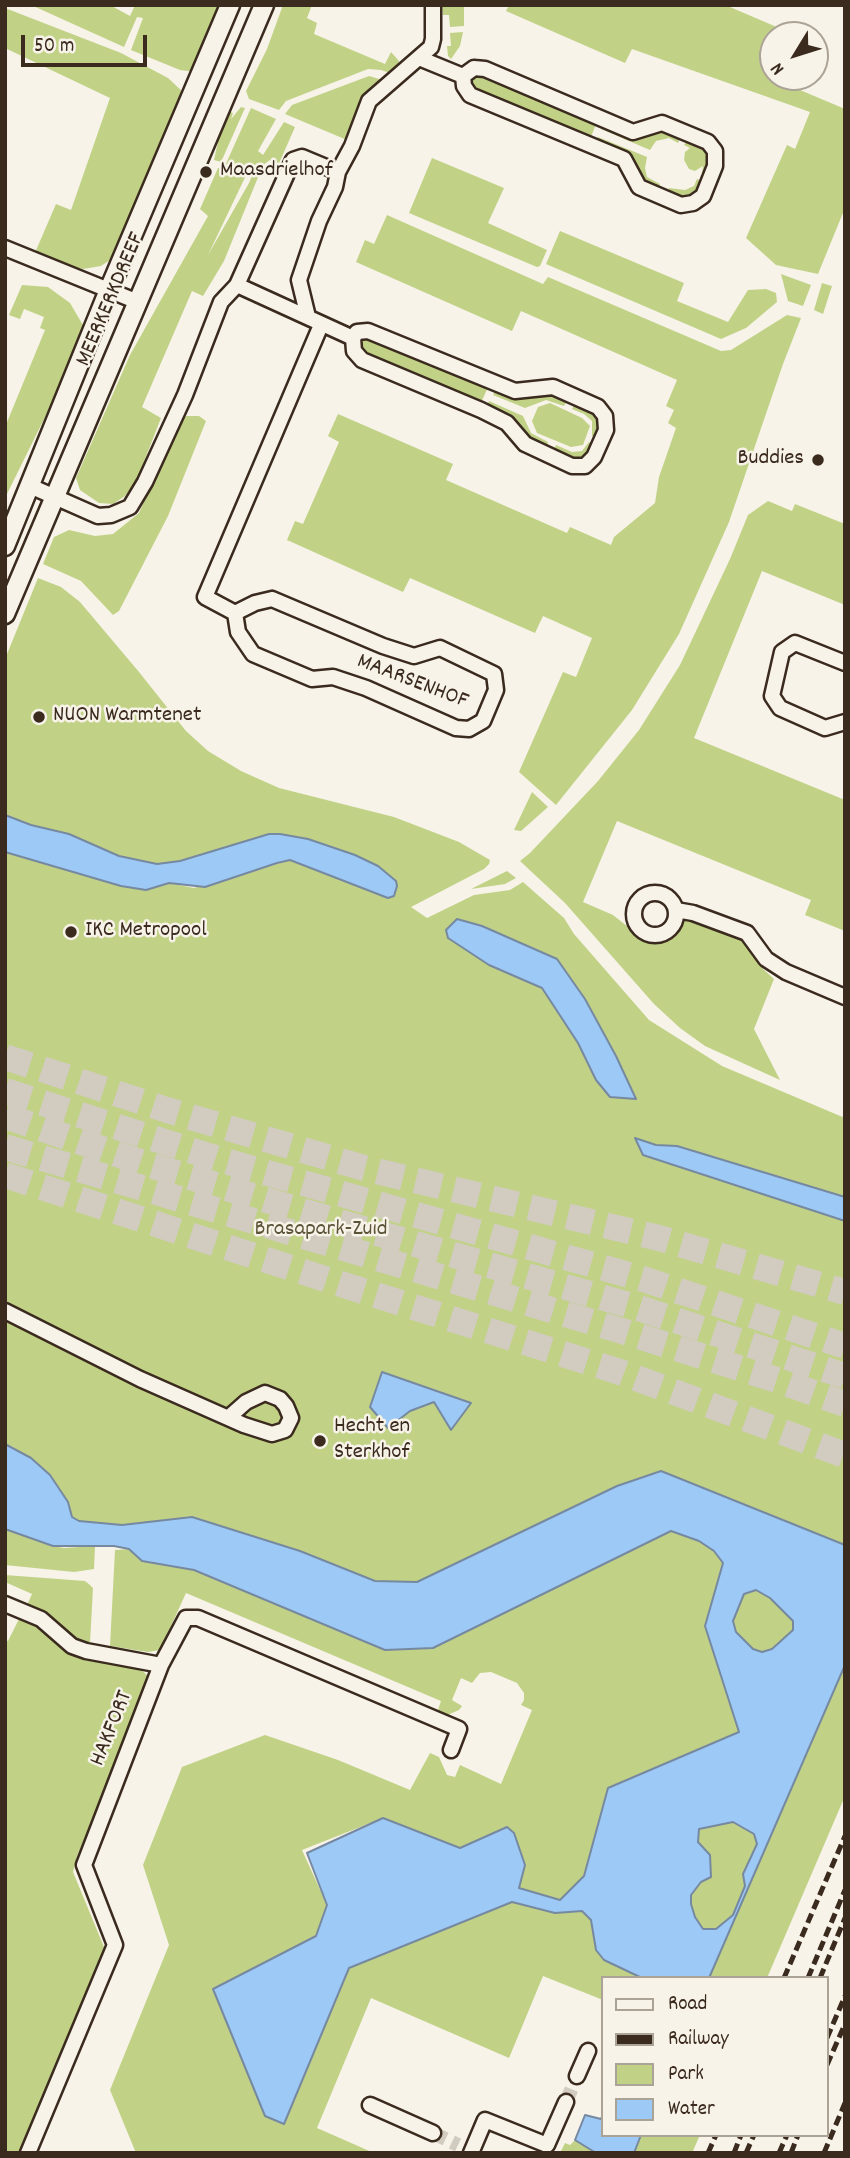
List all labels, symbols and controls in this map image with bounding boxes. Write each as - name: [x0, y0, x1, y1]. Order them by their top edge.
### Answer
- scale bar: [24, 21, 150, 65]
- north arrow: [759, 21, 829, 91]
- text: 50 m: [34, 32, 74, 62]
- text: N: [765, 56, 792, 80]
- place label: Maasdrielhof: [220, 158, 333, 186]
- marker: Maasdrielhof: [198, 164, 214, 180]
- street label: MEERKERKDREEF: [71, 229, 153, 371]
- place label: Buddies: [738, 446, 804, 474]
- marker: Buddies: [810, 452, 826, 468]
- street label: MAARSENHOF: [352, 649, 472, 717]
- place label: NUON Warmtenet: [53, 703, 201, 731]
- marker: NUON Warmtenet: [31, 709, 47, 725]
- place label: IKC Metropool: [85, 918, 207, 946]
- marker: IKC Metropool: [63, 924, 79, 940]
- park label: Brasapark-Zuid: [255, 1217, 387, 1245]
- place label: Hecht en Sterkhof: [334, 1414, 410, 1468]
- marker: Hecht en Sterkhof: [312, 1433, 328, 1449]
- street label: HAKFORT: [85, 1687, 141, 1771]
- legend: [602, 1976, 829, 2137]
- text: Road: [668, 1990, 707, 2020]
- text: Railway: [668, 2025, 729, 2055]
- text: Park: [668, 2060, 704, 2090]
- text: Water: [668, 2095, 715, 2125]

